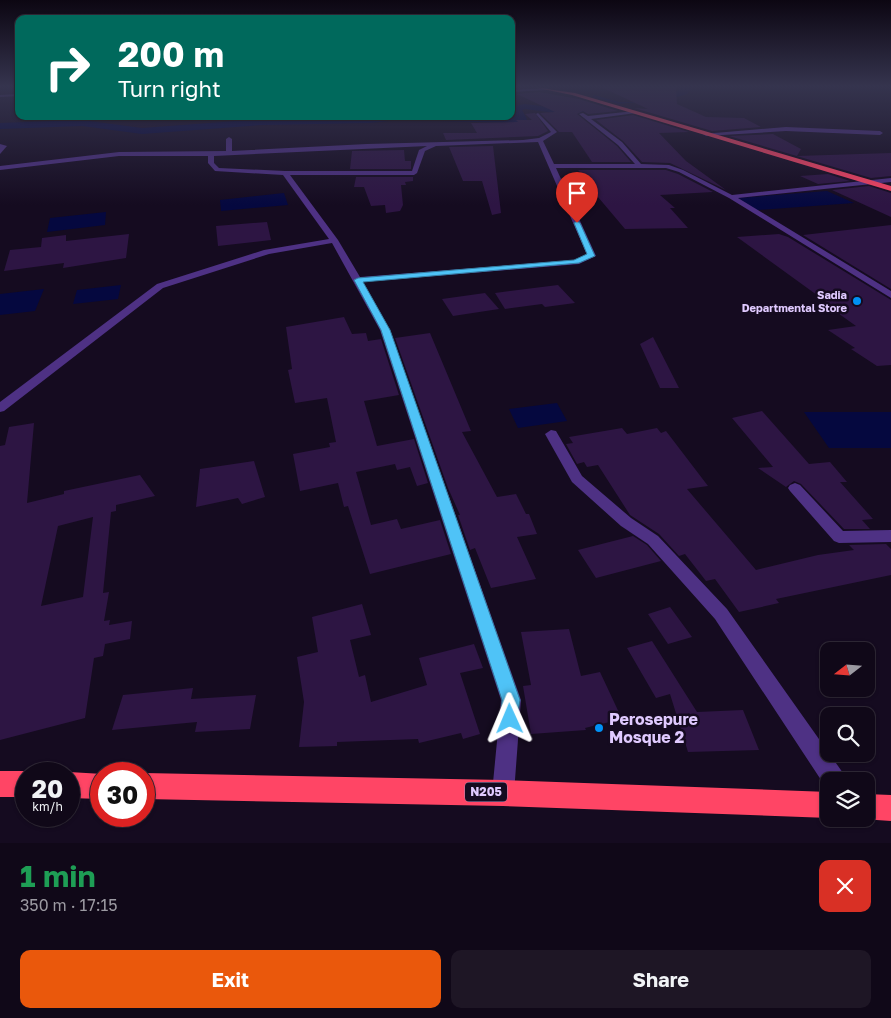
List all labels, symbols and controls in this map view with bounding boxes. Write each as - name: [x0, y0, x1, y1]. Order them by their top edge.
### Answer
- text: 200 m: [118, 33, 224, 75]
- icon: right: [35, 35, 100, 100]
- text: Turn right: [118, 75, 221, 102]
- pin: [556, 172, 598, 223]
- icon: arrive: [563, 179, 591, 207]
- place label: Sadia Departmental Store: [742, 288, 847, 314]
- marker: Sadia Departmental Store: [851, 295, 863, 307]
- north arrow: [820, 642, 875, 698]
- map controls: [820, 642, 875, 827]
- position arrow: [483, 692, 535, 744]
- button: search: [820, 707, 875, 762]
- place label: Perosepure Mosque 2: [609, 709, 698, 747]
- marker: Perosepure Mosque 2: [593, 722, 605, 734]
- speed limit sign: 30: [90, 762, 155, 827]
- button: layers: [820, 772, 875, 827]
- text: 20: [32, 773, 63, 804]
- road number: N205: [465, 782, 507, 802]
- text: km/h: [32, 799, 63, 814]
- text: 1 min: [20, 858, 96, 894]
- button: close: [819, 860, 871, 912]
- text: 350 m · 17:15: [20, 895, 118, 915]
- button: Exit: [20, 950, 441, 1008]
- button: Share: [451, 950, 871, 1008]

